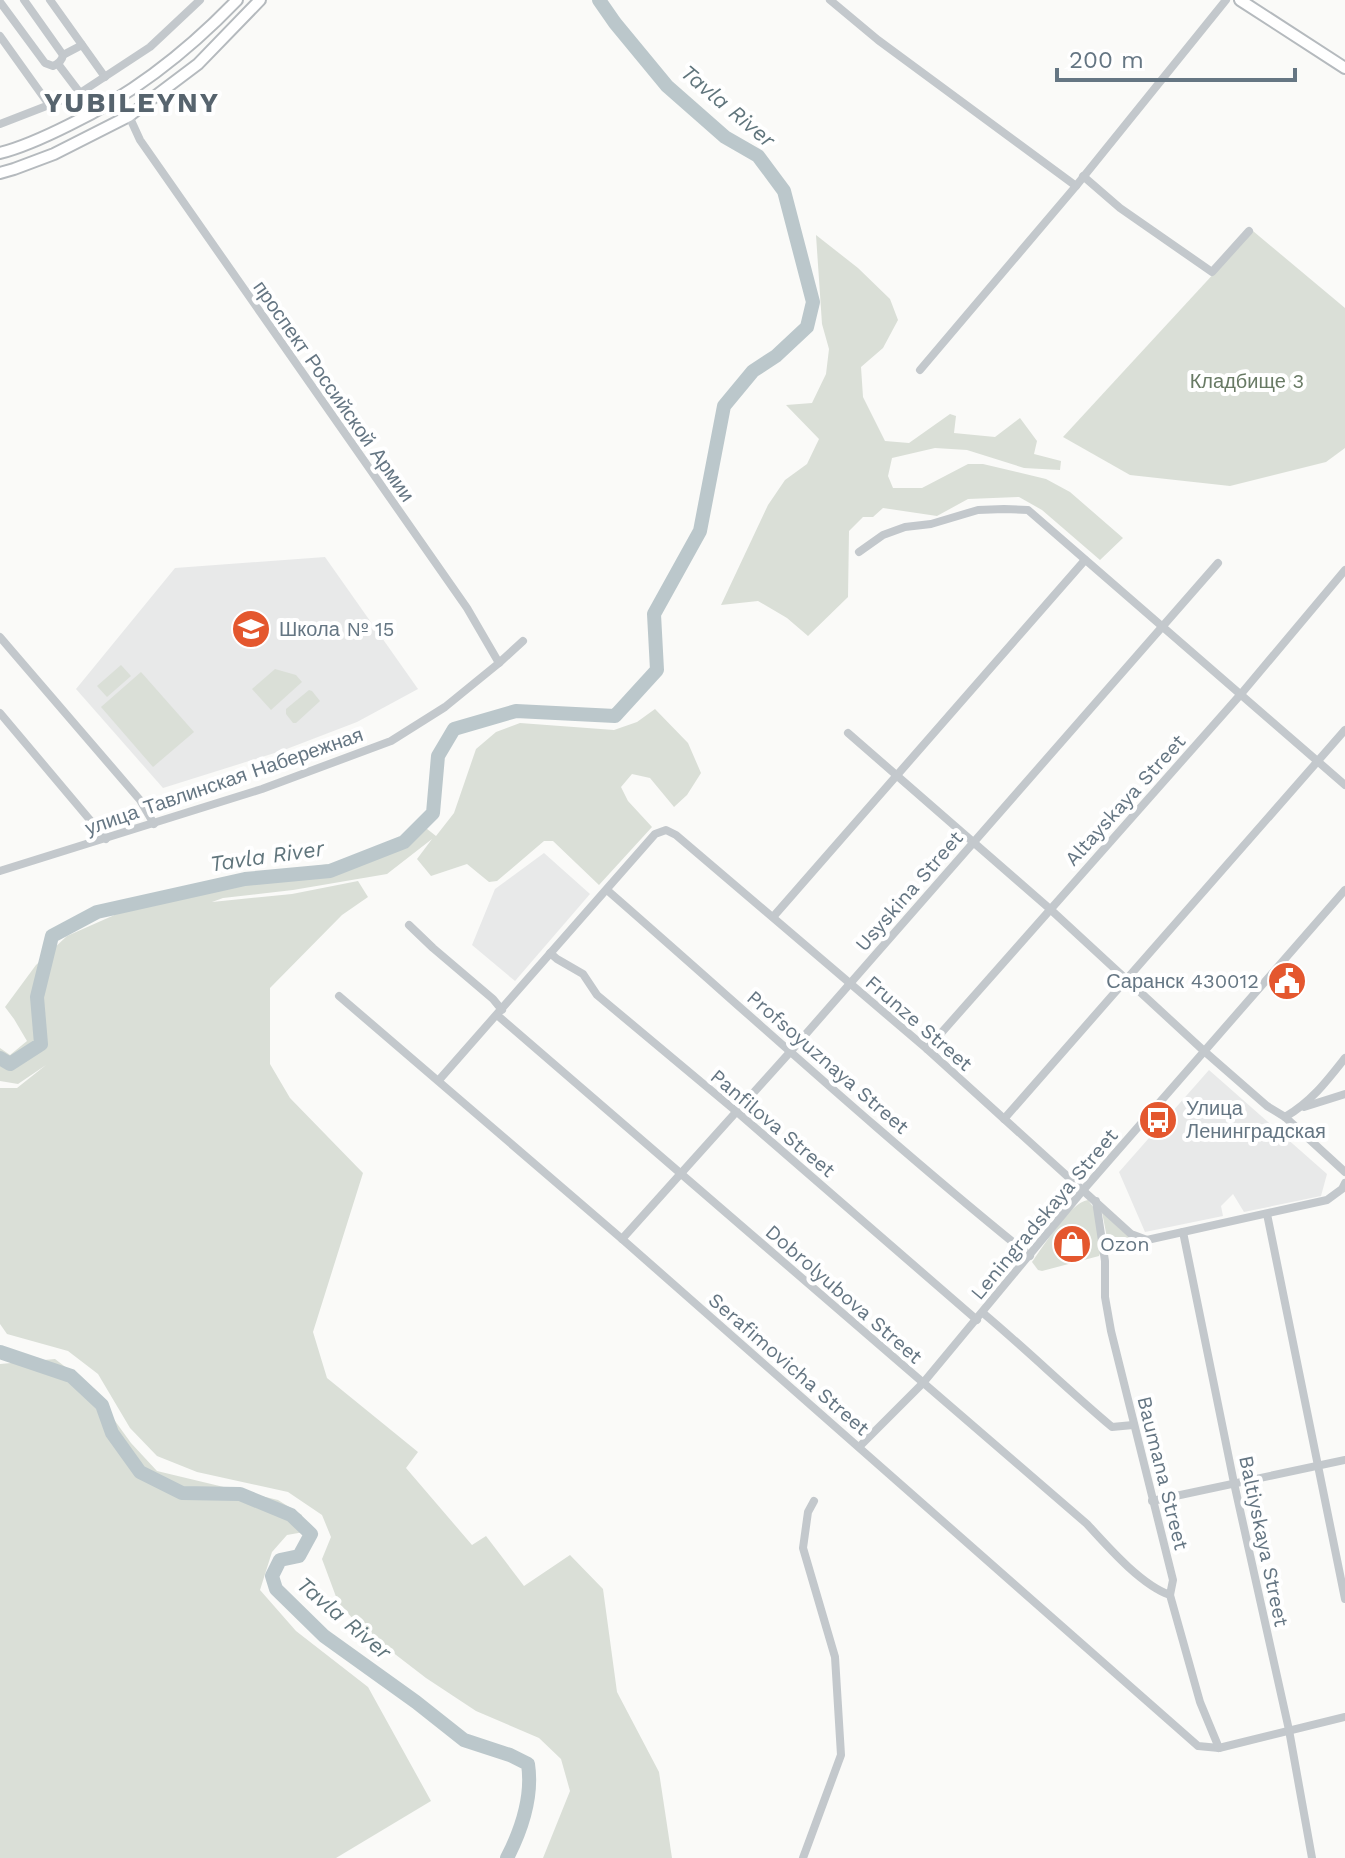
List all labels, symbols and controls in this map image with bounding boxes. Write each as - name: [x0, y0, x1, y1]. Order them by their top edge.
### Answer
- scale bar: [1057, 32, 1295, 82]
- text: 200 m: [1069, 46, 1144, 74]
- water label: Tavla River: [676, 60, 781, 153]
- district label: YUBILEYNY: [44, 86, 220, 119]
- street label: проспект Российской Армии: [248, 276, 420, 506]
- park label: Кладбище 3: [1190, 369, 1304, 393]
- school or university icon: Школа № 15: [230, 608, 272, 650]
- place label: Школа № 15: [279, 617, 394, 641]
- street label: улица Тавлинская Набережная: [82, 722, 366, 840]
- street label: Altayskaya Street: [1060, 729, 1191, 871]
- street label: Usyskina Street: [850, 826, 968, 956]
- water label: Tavla River: [208, 835, 327, 876]
- public building icon: Саранск 430012: [1266, 960, 1308, 1002]
- place label: Саранск 430012: [1106, 969, 1259, 993]
- street label: Frunze Street: [861, 970, 978, 1076]
- street label: Profsoyuznaya Street: [742, 985, 914, 1139]
- street label: Panfilova Street: [706, 1064, 841, 1182]
- place label: Улица Ленинградская: [1186, 1096, 1326, 1143]
- bus stop icon: Улица Ленинградская: [1137, 1099, 1179, 1141]
- street label: Leningradskaya Street: [965, 1123, 1123, 1304]
- street label: Dobrolyubova Street: [761, 1219, 928, 1369]
- shop icon: Ozon: [1051, 1223, 1093, 1265]
- place label: Ozon: [1100, 1232, 1150, 1256]
- street label: Serafimovicha Street: [704, 1288, 875, 1441]
- street label: Baumana Street: [1132, 1394, 1194, 1553]
- street label: Baltiyskaya Street: [1234, 1453, 1294, 1629]
- water label: Tavla River: [292, 1572, 397, 1665]

